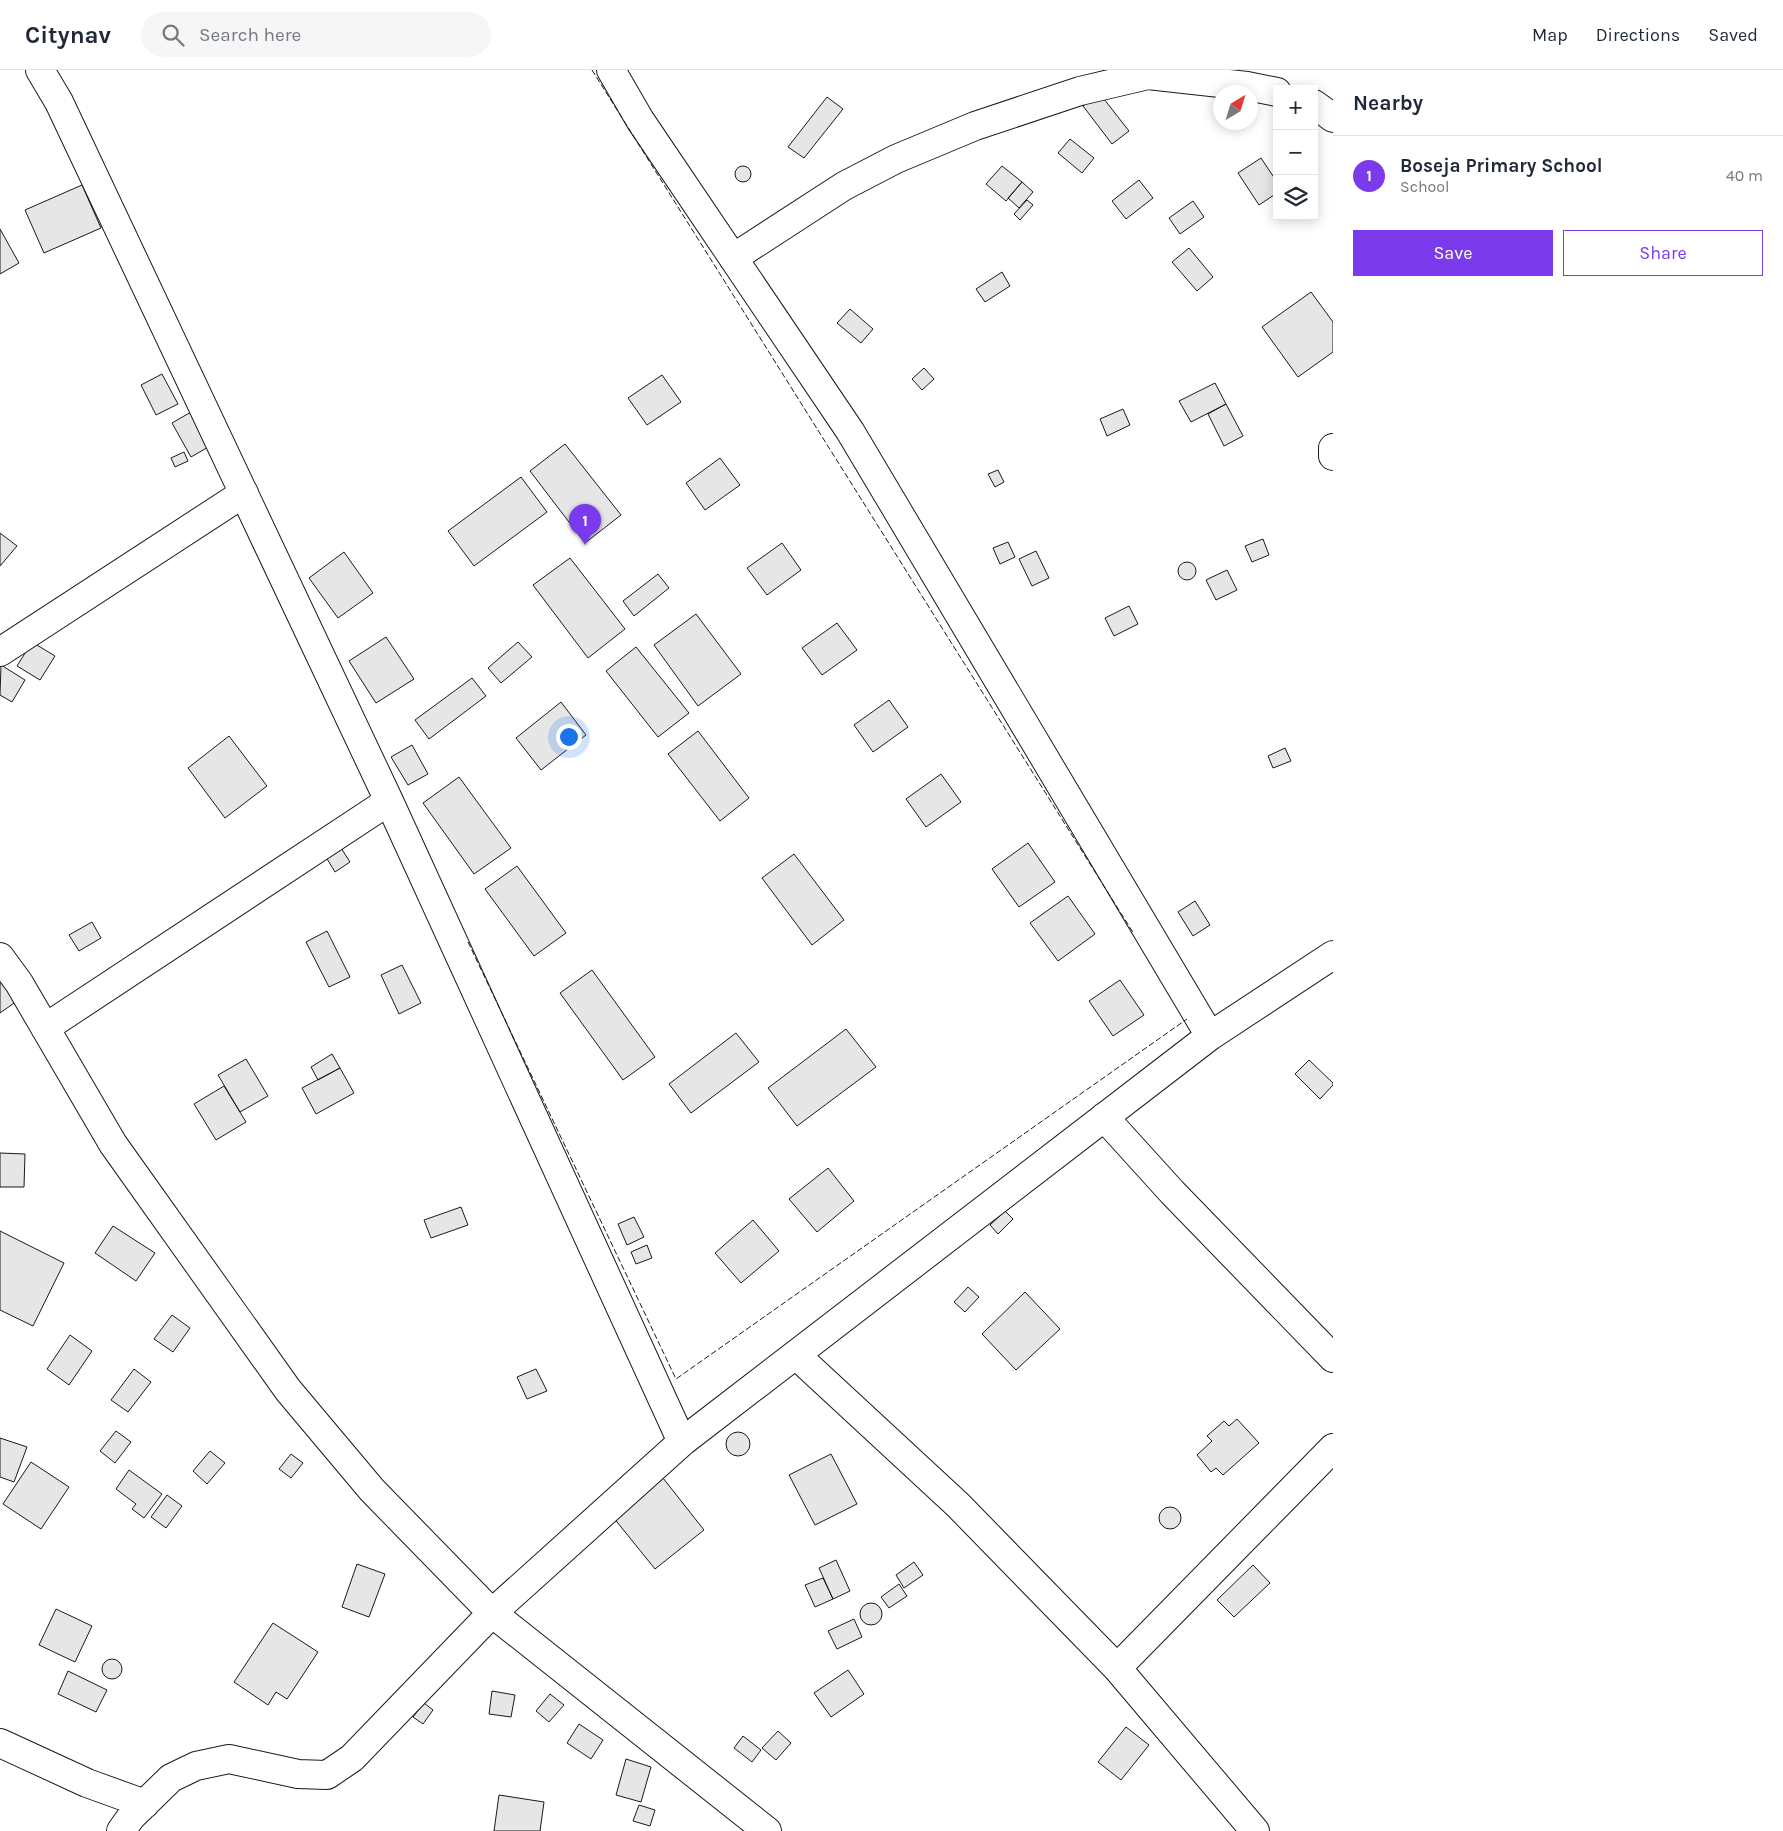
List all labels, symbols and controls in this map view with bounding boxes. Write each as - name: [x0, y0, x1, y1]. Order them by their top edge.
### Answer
- search box: [141, 12, 491, 57]
- text: Citynav: [25, 21, 111, 49]
- icon: search: [159, 21, 187, 49]
- text: Search here: [199, 24, 301, 46]
- text: Map: [1532, 24, 1568, 46]
- text: Directions: [1596, 24, 1680, 46]
- text: Saved: [1708, 24, 1758, 46]
- north arrow: [1213, 85, 1258, 130]
- map controls: [1273, 85, 1318, 220]
- button: +: [1273, 85, 1318, 130]
- text: Nearby: [1353, 91, 1423, 115]
- button: −: [1273, 130, 1318, 175]
- text: Boseja Primary School: [1400, 155, 1602, 177]
- text: 1: [1366, 166, 1372, 185]
- text: 40 m: [1726, 166, 1763, 185]
- button: layers: [1273, 175, 1318, 220]
- text: School: [1400, 177, 1450, 196]
- button: Save: [1353, 230, 1553, 276]
- button: Share: [1563, 230, 1763, 276]
- pin: 1: [569, 504, 601, 545]
- your location: [556, 724, 582, 750]

